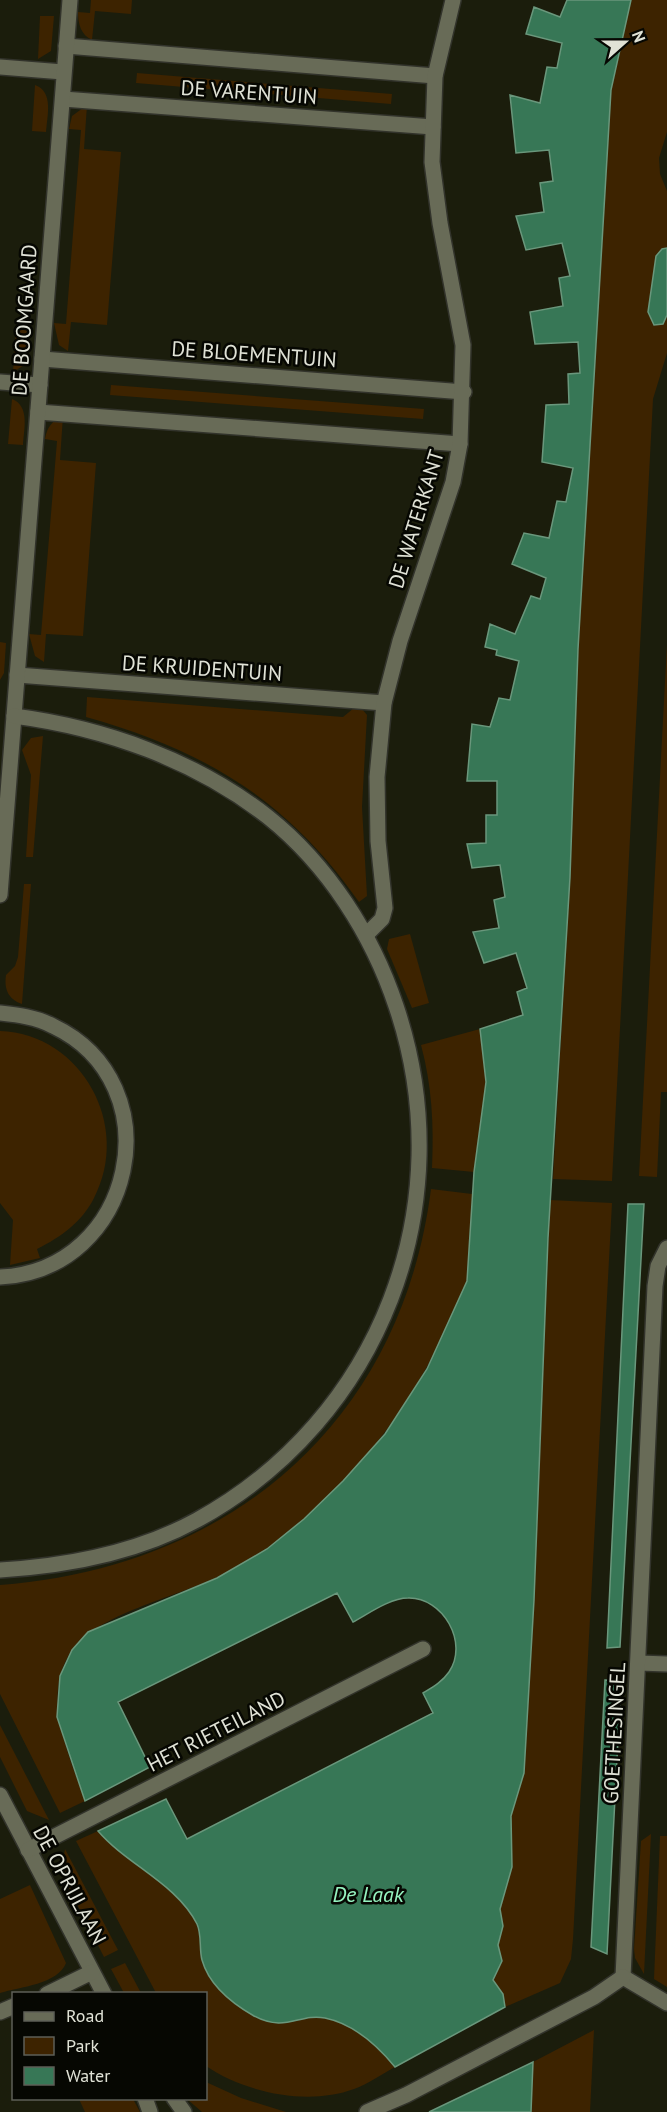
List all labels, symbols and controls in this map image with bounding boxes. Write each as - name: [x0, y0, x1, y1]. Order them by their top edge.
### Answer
- north arrow: [595, 12, 655, 72]
- text: N: [628, 28, 650, 45]
- street label: DE VARENTUIN: [180, 74, 318, 110]
- street label: DE BOOMGAARD: [5, 243, 43, 397]
- street label: DE BLOEMENTUIN: [170, 335, 338, 373]
- street label: DE WATERKANT: [382, 446, 450, 592]
- street label: DE KRUIDENTUIN: [121, 649, 283, 687]
- street label: GOETHESINGEL: [597, 1661, 631, 1805]
- street label: HET RIETEILAND: [142, 1685, 290, 1777]
- street label: DE OPRIJLAAN: [27, 1821, 113, 1949]
- water label: De Laak: [332, 1880, 405, 1908]
- legend: [12, 1992, 207, 2100]
- text: Road: [66, 2004, 104, 2027]
- text: Park: [66, 2034, 99, 2057]
- text: Water: [66, 2064, 110, 2087]

